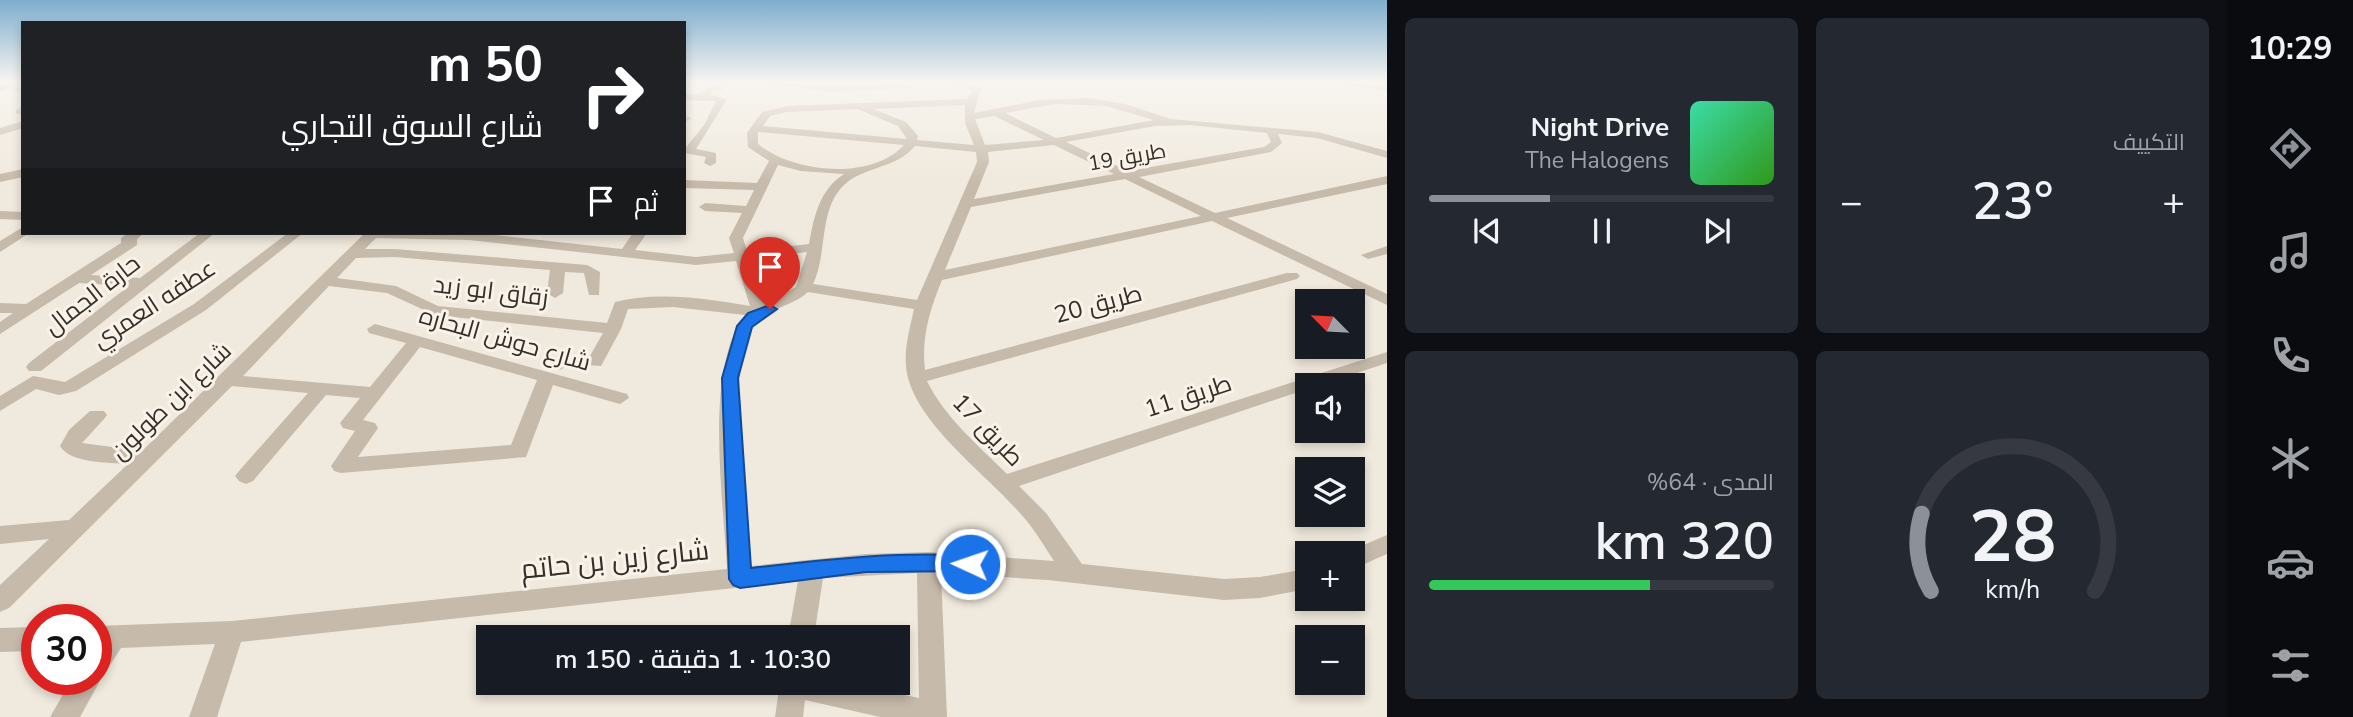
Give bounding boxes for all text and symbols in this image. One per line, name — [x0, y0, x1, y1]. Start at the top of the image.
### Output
text: 10:29 — [2248, 27, 2332, 70]
text: 50 m — [428, 31, 543, 98]
icon: right — [567, 49, 658, 140]
text: شارع السوق التجاري — [281, 105, 543, 148]
text: Night Drive — [1531, 110, 1669, 145]
icon: directions — [2266, 124, 2315, 173]
text: التكييف — [2113, 127, 2185, 158]
street label: طريق 19 — [1086, 136, 1168, 178]
text: The Halogens — [1525, 145, 1669, 176]
text: 23° — [1972, 166, 2053, 237]
text: − — [1840, 177, 1863, 228]
text: + — [2162, 177, 2185, 228]
icon: arrive — [582, 182, 620, 220]
text: ثم — [634, 185, 658, 220]
icon: previous — [1468, 212, 1506, 250]
icon: pause — [1583, 212, 1621, 250]
icon: next — [1698, 212, 1736, 250]
icon: music — [2266, 228, 2315, 277]
pin — [740, 237, 800, 309]
street label: حارة الجمال — [37, 247, 147, 343]
icon: arrive — [751, 248, 789, 286]
street label: عطفه العمري — [86, 252, 223, 357]
street label: زقاق ابو زيد — [432, 268, 550, 314]
street label: طريق 20 — [1050, 277, 1146, 331]
north arrow — [1295, 289, 1365, 359]
map controls — [1295, 289, 1365, 695]
street label: شارع حوش البحاره — [415, 299, 595, 379]
icon: phone — [2266, 331, 2315, 380]
street label: شارع ابن طولون — [104, 335, 238, 467]
street label: طريق 11 — [1140, 367, 1236, 425]
button: sound — [1295, 373, 1365, 443]
street label: طريق 17 — [945, 387, 1031, 473]
icon: climate — [2266, 434, 2315, 483]
button: layers — [1295, 457, 1365, 527]
text: المدى · 64% — [1647, 467, 1774, 498]
text: 28 — [1969, 487, 2056, 587]
text: 320 km — [1595, 506, 1774, 577]
position arrow — [933, 527, 1007, 601]
street label: شارع زين بن حاتم — [519, 531, 711, 589]
icon: car — [2266, 538, 2315, 587]
button: + — [1295, 541, 1365, 611]
text: km/h — [1985, 573, 2040, 607]
speed limit sign: 30 — [21, 604, 112, 695]
button: − — [1295, 625, 1365, 695]
icon: filters — [2266, 641, 2315, 690]
text: 10:30 · 1 دقيقة · 150 m — [555, 642, 831, 677]

